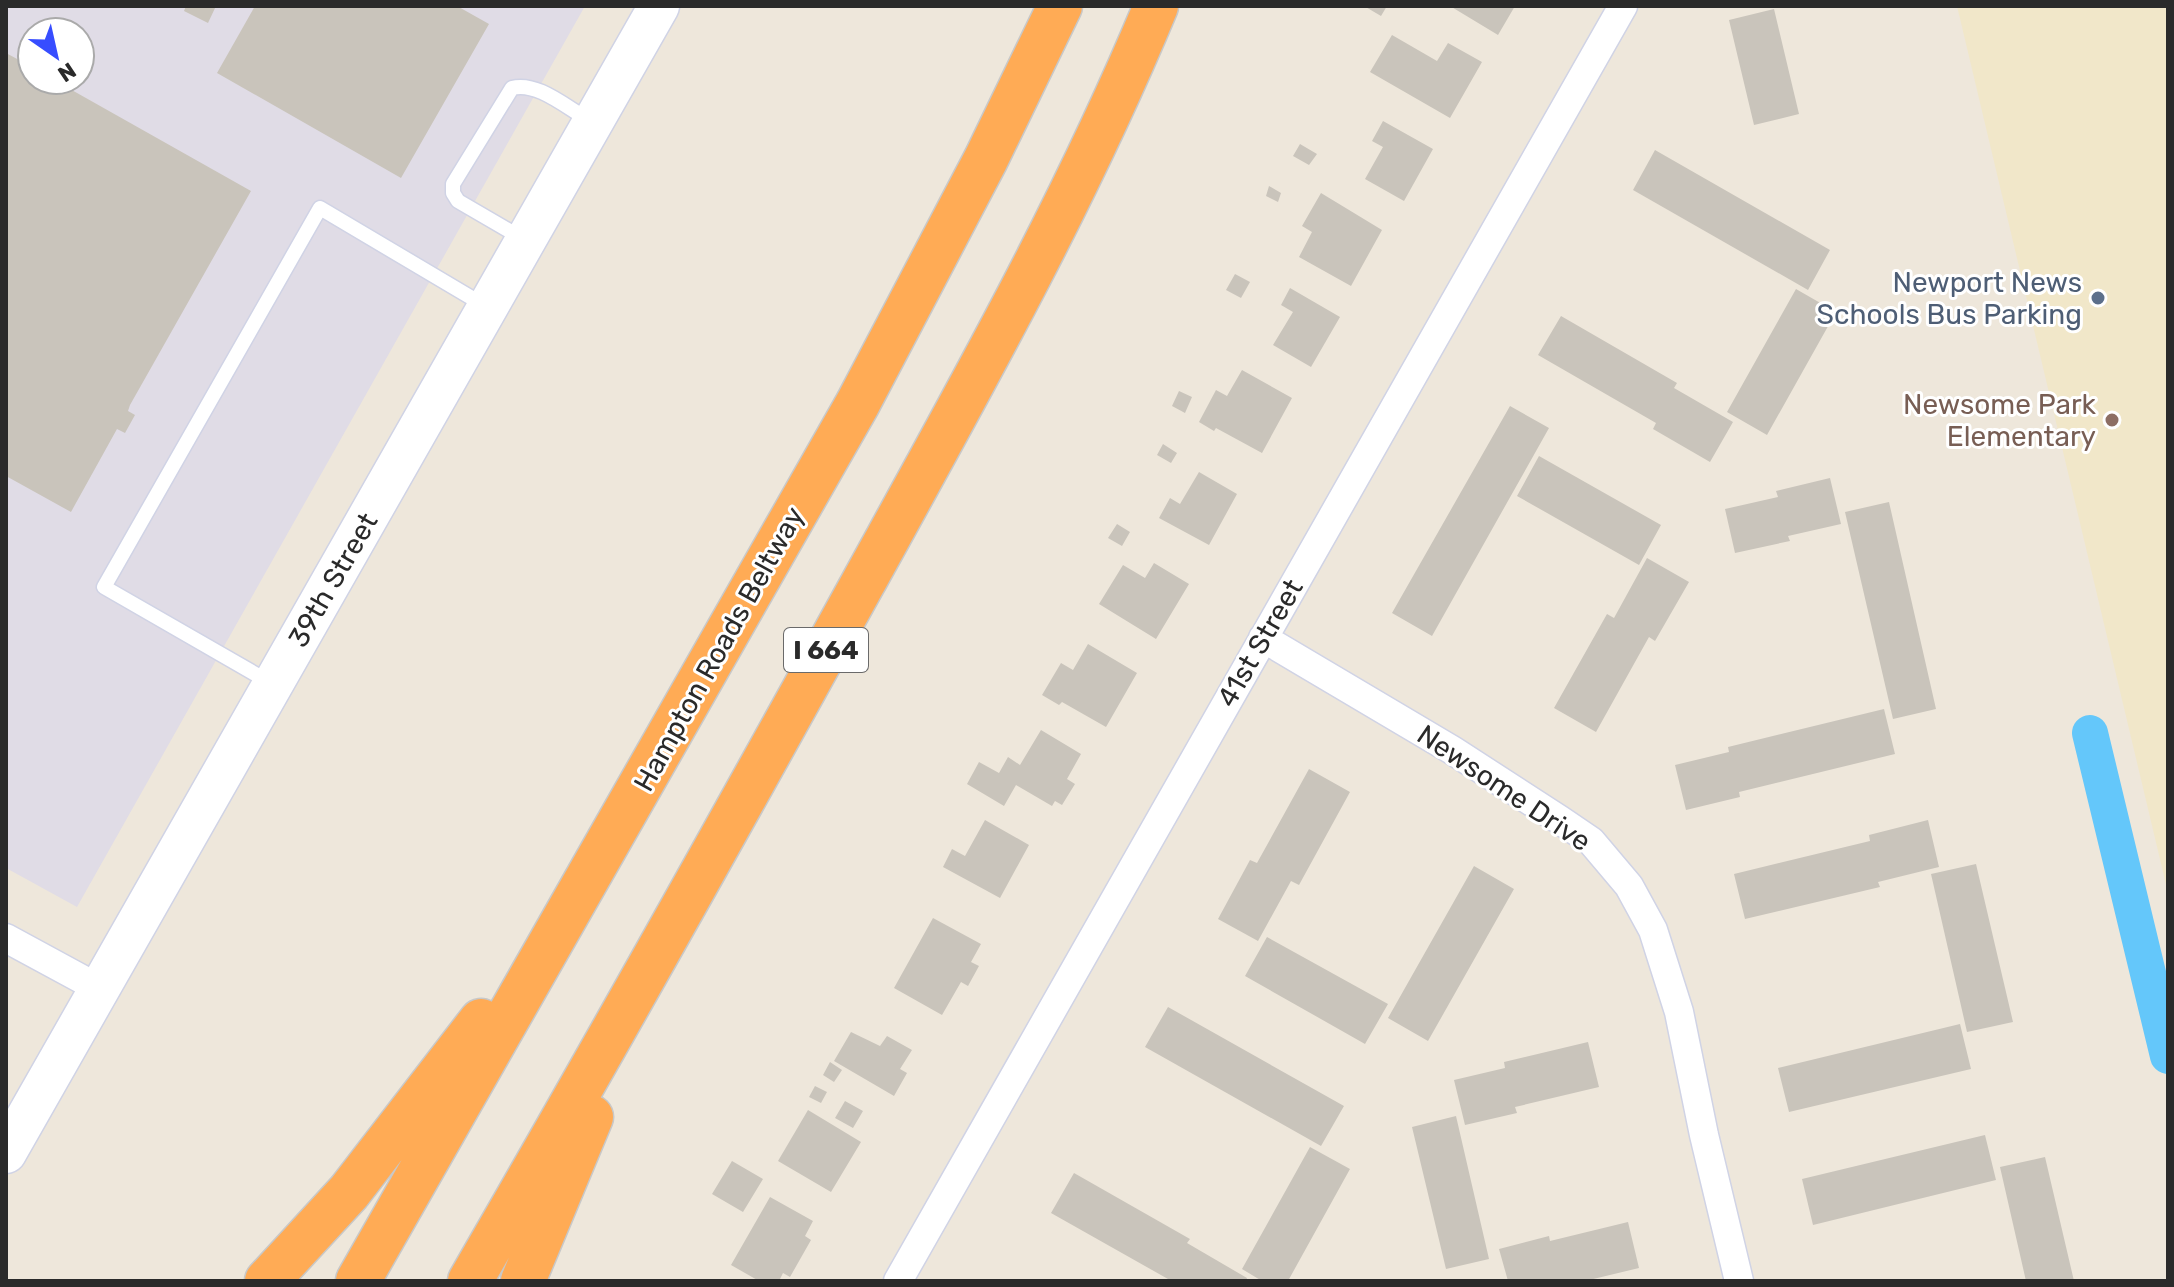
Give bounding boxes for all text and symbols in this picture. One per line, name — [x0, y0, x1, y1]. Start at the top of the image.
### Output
north arrow — [16, 16, 96, 96]
text: N — [53, 57, 81, 88]
place label: Newport News Schools Bus Parking — [1817, 266, 2082, 331]
marker: Newport News Schools Bus Parking — [2089, 289, 2107, 307]
place label: Newsome Park Elementary — [1903, 388, 2097, 453]
marker: Newsome Park Elementary — [2103, 411, 2121, 429]
street label: Hampton Roads Beltway — [627, 501, 811, 797]
street label: 39th Street — [281, 507, 385, 653]
street label: 41st Street — [1210, 573, 1310, 713]
road number: I 664 — [784, 628, 868, 672]
street label: Newsome Drive — [1411, 718, 1597, 858]

